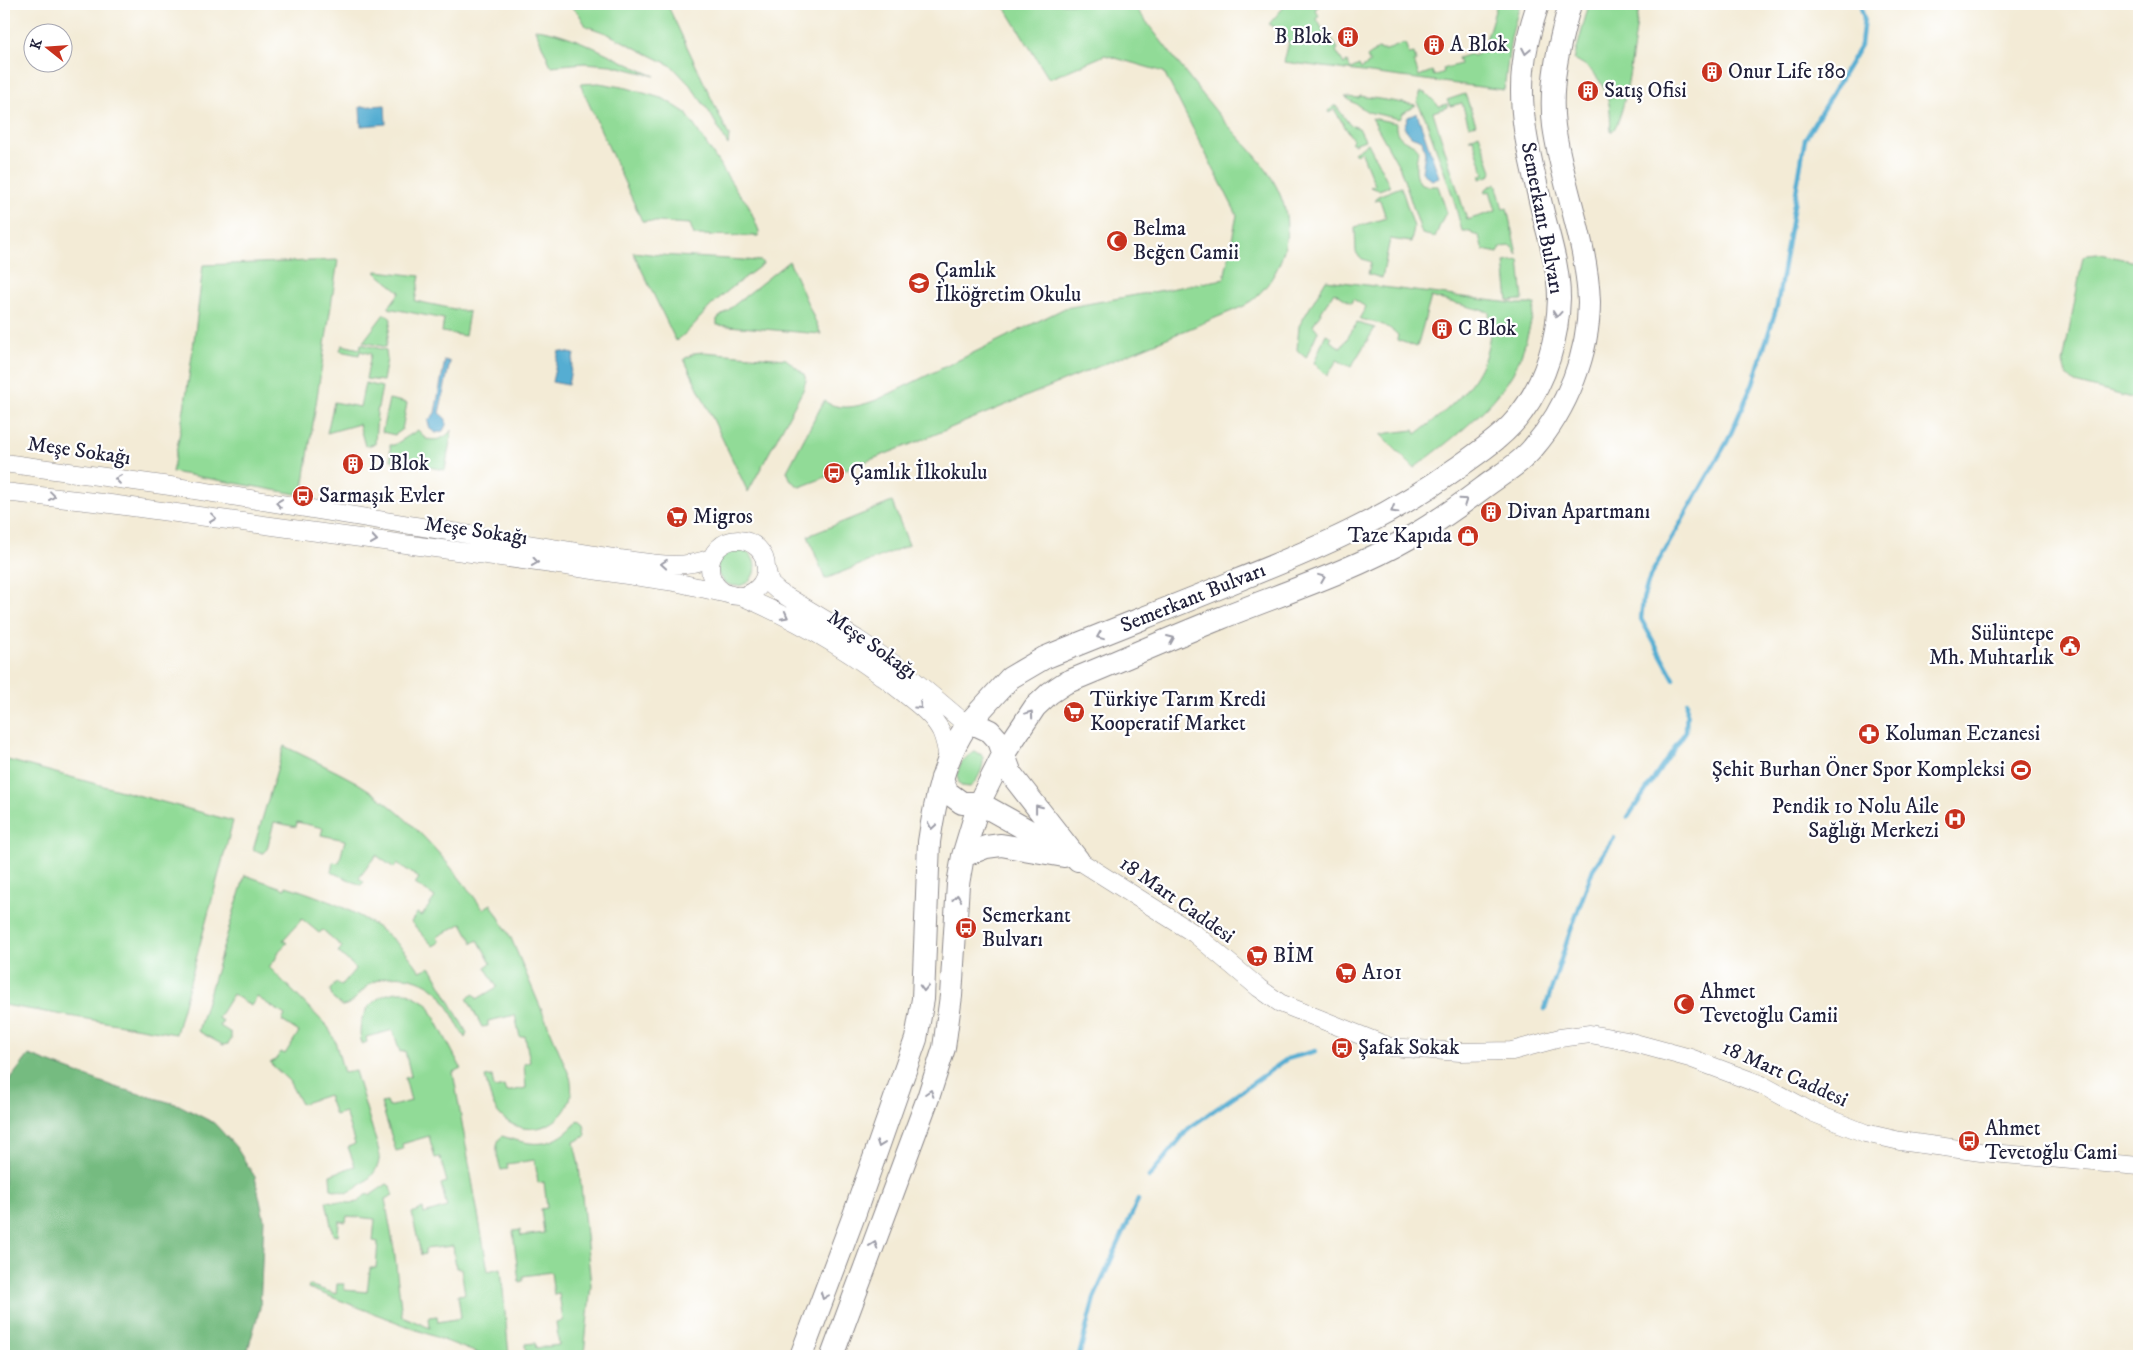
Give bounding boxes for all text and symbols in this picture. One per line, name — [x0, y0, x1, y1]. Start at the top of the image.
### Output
north arrow — [22, 22, 72, 72]
place label: B Blok — [1274, 24, 1333, 50]
building icon: B Blok — [1336, 25, 1360, 49]
place label: A Blok — [1450, 32, 1508, 58]
building icon: A Blok — [1422, 33, 1446, 57]
text: K — [26, 36, 47, 52]
one-way arrow — [1521, 47, 1532, 55]
place label: Onur Life 180 — [1728, 59, 1846, 85]
building icon: Onur Life 180 — [1700, 60, 1724, 84]
place label: Satış Ofisi — [1604, 78, 1687, 104]
building icon: Satış Ofisi — [1576, 79, 1600, 103]
street label: Semerkant Bulvarı — [1515, 140, 1569, 296]
place label: Belma Beğen Camii — [1133, 216, 1239, 266]
mosque icon: Belma Beğen Camii — [1105, 229, 1129, 253]
place label: Çamlık İlköğretim Okulu — [935, 258, 1081, 308]
school or university icon: Çamlık İlköğretim Okulu — [907, 271, 931, 295]
one-way arrow — [1552, 311, 1563, 319]
place label: C Blok — [1458, 316, 1517, 342]
building icon: C Blok — [1430, 317, 1454, 341]
street label: Meşe Sokağı — [26, 431, 132, 471]
place label: D Blok — [369, 451, 430, 477]
building icon: D Blok — [341, 452, 365, 476]
place label: Çamlık İlkokulu — [850, 459, 987, 486]
bus stop icon: Çamlık İlkokulu — [822, 461, 846, 485]
one-way arrow — [114, 474, 122, 485]
place label: Sarmaşık Evler — [319, 483, 445, 509]
bus stop icon: Sarmaşık Evler — [291, 484, 315, 508]
one-way arrow — [49, 490, 57, 501]
one-way arrow — [274, 498, 282, 509]
one-way arrow — [1459, 498, 1468, 507]
place label: Divan Apartmanı — [1507, 499, 1650, 525]
building icon: Divan Apartmanı — [1479, 500, 1503, 524]
place label: Migros — [693, 504, 753, 530]
one-way arrow — [1390, 504, 1399, 514]
supermarket icon: Migros — [665, 505, 689, 529]
street label: Meşe Sokağı — [423, 511, 529, 551]
one-way arrow — [210, 512, 218, 523]
place label: Taze Kapıda — [1348, 523, 1452, 549]
shop icon: Taze Kapıda — [1456, 524, 1480, 548]
one-way arrow — [370, 534, 379, 544]
one-way arrow — [532, 556, 540, 567]
street label: Semerkant Bulvarı — [1117, 557, 1269, 639]
one-way arrow — [660, 558, 668, 569]
one-way arrow — [1317, 573, 1326, 584]
street label: Meşe Sokağı — [822, 605, 922, 685]
one-way arrow — [780, 610, 789, 620]
place label: Sülüntepe Mh. Muhtarlık — [1929, 621, 2055, 671]
one-way arrow — [1096, 630, 1104, 640]
one-way arrow — [1166, 634, 1175, 645]
public building icon: Sülüntepe Mh. Muhtarlık — [2058, 634, 2082, 658]
place label: Türkiye Tarım Kredi Kooperatif Market — [1090, 687, 1266, 737]
supermarket icon: Türkiye Tarım Kredi Kooperatif Market — [1062, 700, 1086, 724]
one-way arrow — [914, 701, 923, 710]
one-way arrow — [1024, 711, 1033, 720]
place label: Koluman Eczanesi — [1885, 721, 2040, 747]
pharmacy icon: Koluman Eczanesi — [1857, 722, 1881, 746]
place label: Şehit Burhan Öner Spor Kompleksi — [1712, 756, 2005, 783]
sports icon: Şehit Burhan Öner Spor Kompleksi — [2009, 758, 2033, 782]
place label: Pendik 10 Nolu Aile Sağlığı Merkezi — [1772, 794, 1939, 844]
one-way arrow — [1035, 805, 1043, 814]
hospital icon: Pendik 10 Nolu Aile Sağlığı Merkezi — [1943, 807, 1967, 831]
one-way arrow — [927, 821, 937, 830]
street label: 18 Mart Caddesi — [1114, 851, 1240, 949]
one-way arrow — [951, 894, 962, 902]
place label: Semerkant Bulvarı — [982, 903, 1071, 953]
bus stop icon: Semerkant Bulvarı — [954, 916, 978, 940]
place label: BİM — [1273, 942, 1314, 969]
supermarket icon: BİM — [1245, 944, 1269, 968]
place label: A101 — [1362, 960, 1402, 986]
supermarket icon: A101 — [1334, 961, 1358, 985]
place label: Ahmet Tevetoğlu Camii — [1700, 979, 1838, 1029]
one-way arrow — [918, 984, 929, 992]
mosque icon: Ahmet Tevetoğlu Camii — [1672, 992, 1696, 1016]
place label: Şafak Sokak — [1358, 1035, 1460, 1061]
street label: 18 Mart Caddesi — [1718, 1035, 1852, 1113]
bus stop icon: Şafak Sokak — [1330, 1036, 1354, 1060]
one-way arrow — [924, 1089, 934, 1097]
place label: Ahmet Tevetoğlu Cami — [1985, 1116, 2117, 1166]
bus stop icon: Ahmet Tevetoğlu Cami — [1957, 1129, 1981, 1153]
one-way arrow — [876, 1139, 886, 1147]
one-way arrow — [868, 1242, 878, 1250]
one-way arrow — [820, 1291, 830, 1300]

